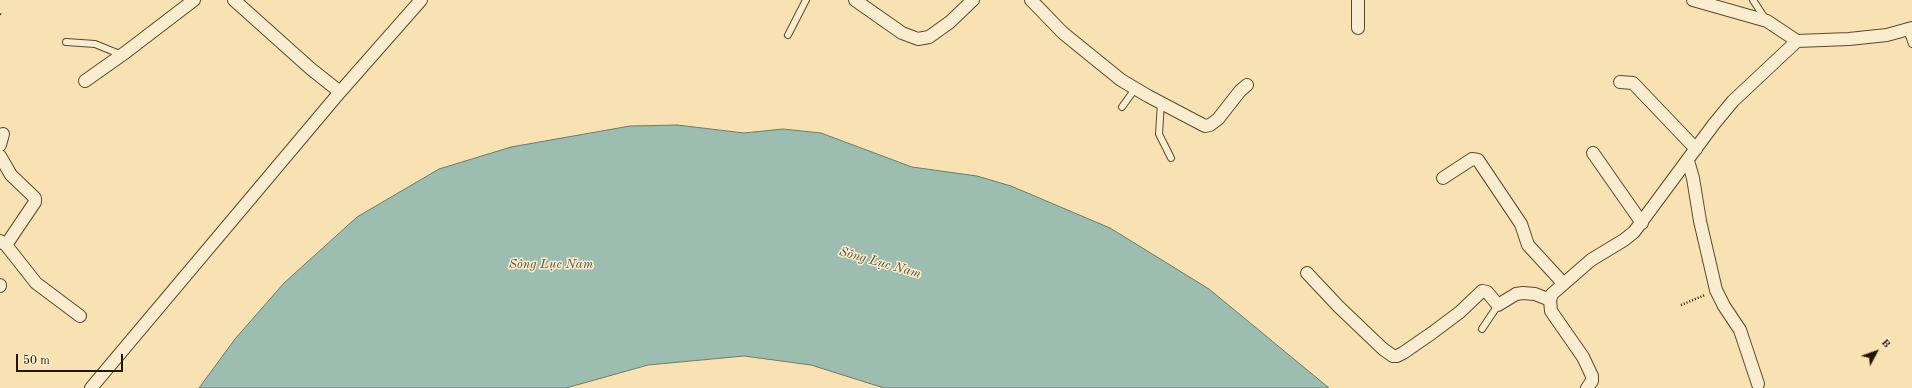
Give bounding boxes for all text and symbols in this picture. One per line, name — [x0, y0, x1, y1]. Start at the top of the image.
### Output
water label: Sông Lục Nam — [837, 244, 923, 282]
water label: Sông Lục Nam — [509, 257, 593, 273]
north arrow — [1856, 332, 1896, 372]
text: B — [1879, 337, 1892, 350]
scale bar — [18, 346, 125, 372]
text: 50 m — [23, 355, 50, 367]

